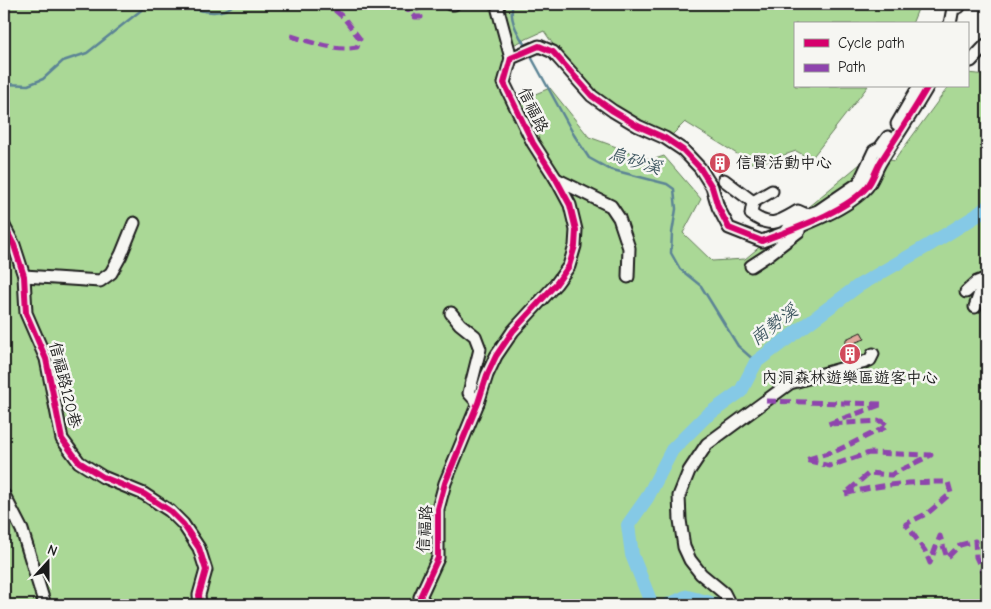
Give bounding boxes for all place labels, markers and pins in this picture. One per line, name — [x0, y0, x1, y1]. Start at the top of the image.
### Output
building icon: 信賢活動中心 — [708, 151, 732, 175]
place label: 信賢活動中心 — [736, 154, 832, 172]
building icon: 內洞森林遊樂區遊客中心 — [838, 342, 862, 366]
place label: 內洞森林遊樂區遊客中心 — [762, 369, 938, 387]

